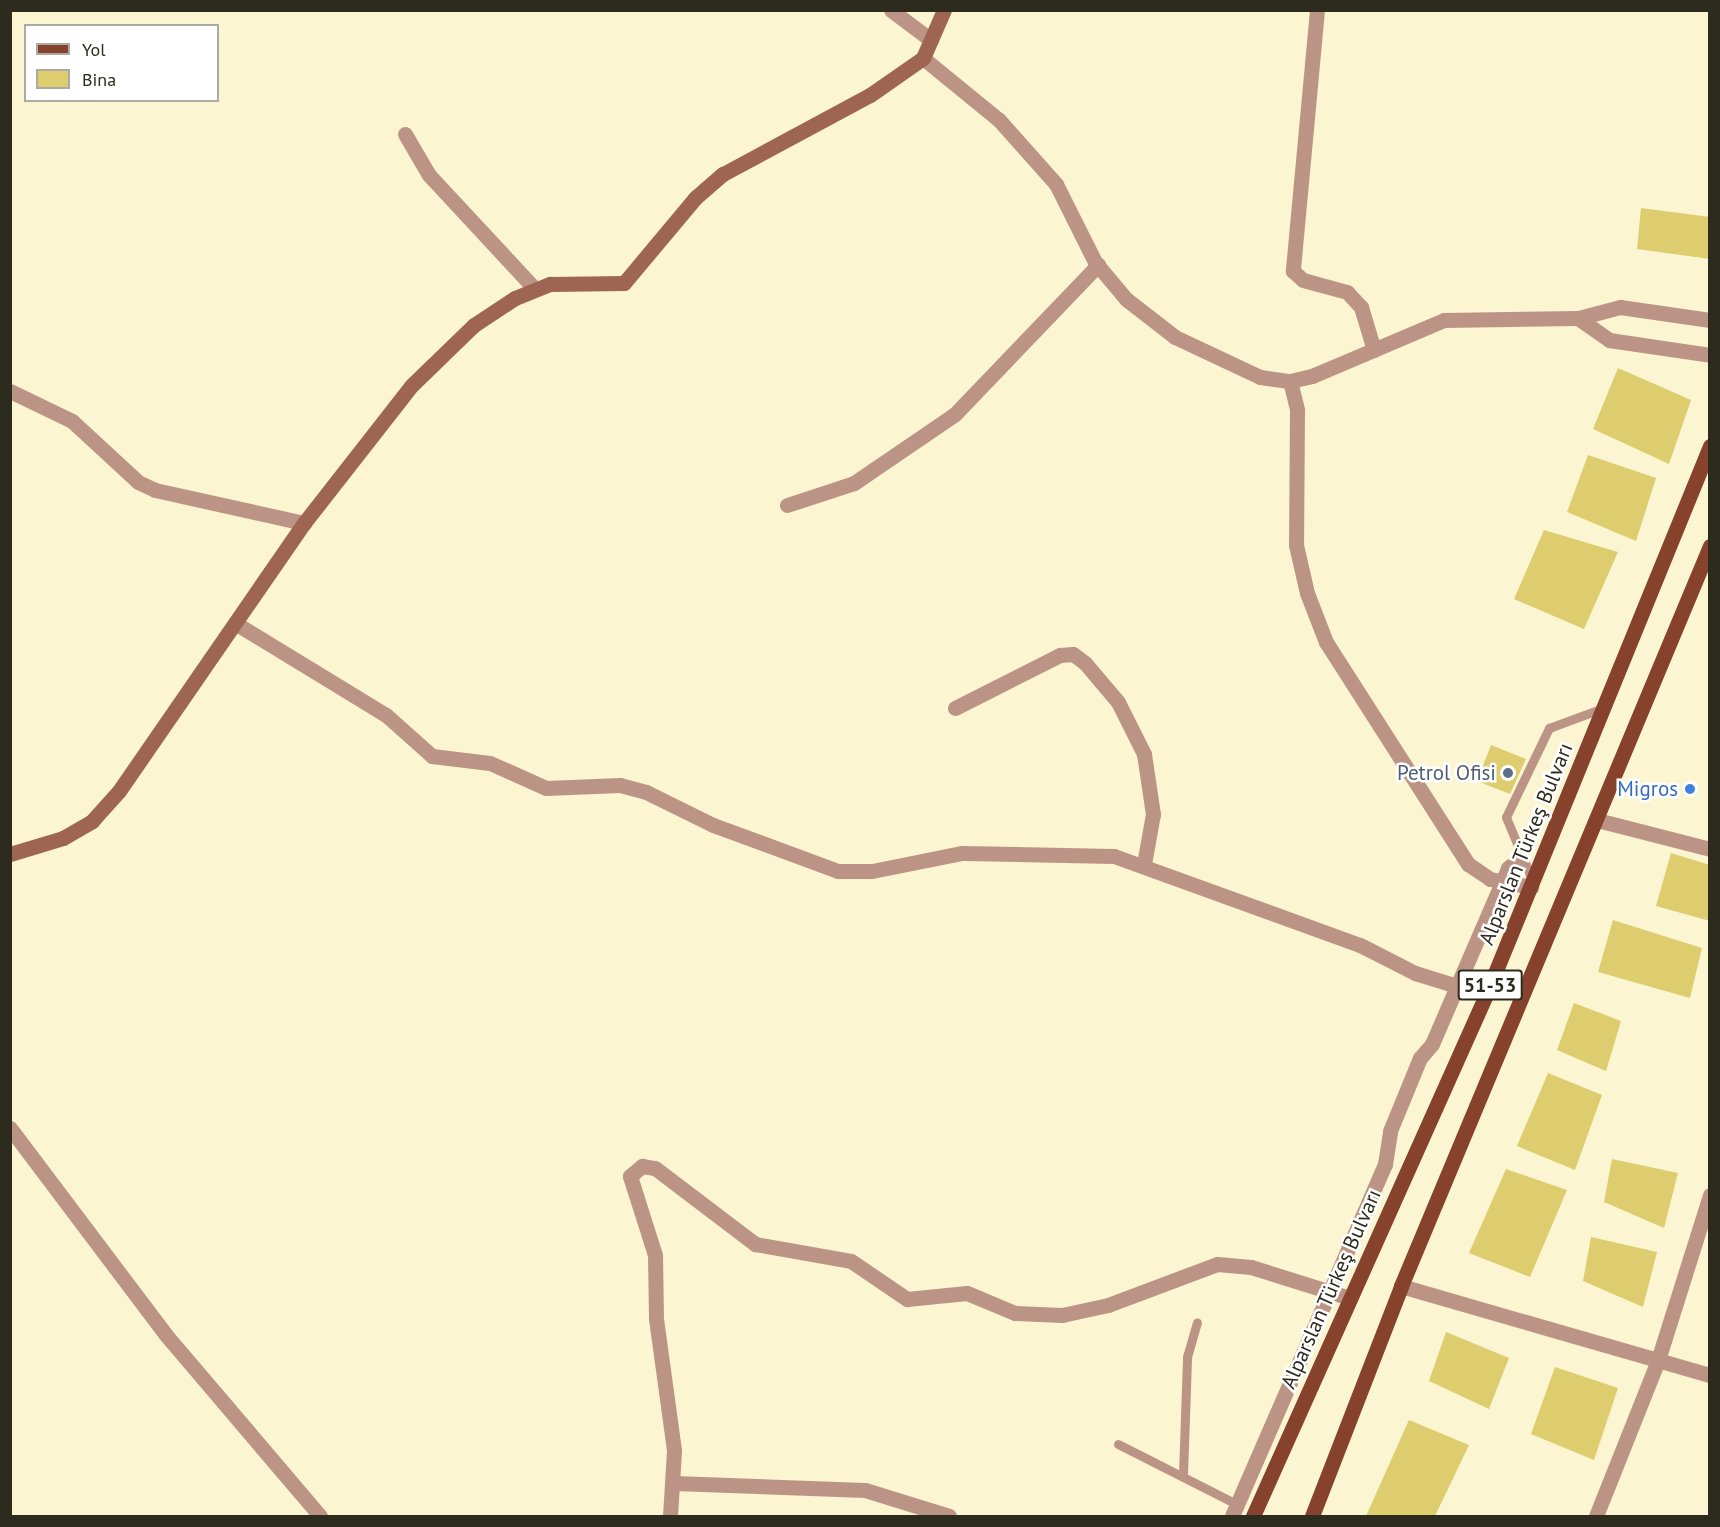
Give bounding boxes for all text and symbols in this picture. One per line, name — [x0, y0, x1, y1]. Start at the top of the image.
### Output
legend — [24, 24, 219, 102]
text: Yol — [82, 38, 105, 61]
text: Bina — [82, 68, 116, 91]
street label: Alparslan Türkeş Bulvarı — [1474, 739, 1578, 949]
place label: Petrol Ofisi — [1397, 760, 1496, 786]
marker: Petrol Ofisi — [1501, 766, 1515, 780]
place label: Migros — [1617, 776, 1678, 802]
marker: Migros — [1683, 782, 1697, 796]
road number: 51-53 — [1457, 968, 1523, 1002]
street label: Alparslan Türkeş Bulvarı — [1276, 1185, 1386, 1393]

